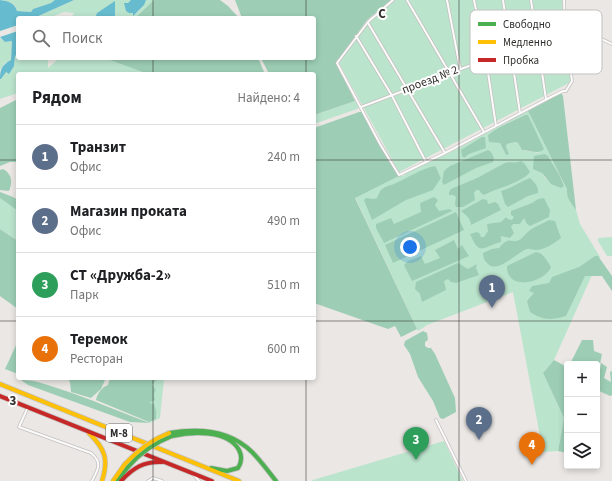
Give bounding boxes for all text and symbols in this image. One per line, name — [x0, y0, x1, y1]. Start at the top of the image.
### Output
text: C — [378, 5, 386, 23]
legend — [470, 10, 602, 74]
search box — [16, 16, 316, 60]
text: Свободно — [503, 17, 551, 32]
icon: search — [30, 27, 52, 49]
text: Поиск — [62, 28, 103, 49]
text: Медленно — [503, 35, 552, 50]
text: Пробка — [503, 53, 539, 68]
street label: проезд № 2 — [399, 61, 461, 99]
text: Рядом — [32, 86, 82, 110]
text: Найдено: 4 — [238, 89, 300, 107]
text: Транзит — [70, 137, 126, 158]
text: 1 — [42, 148, 48, 166]
text: 240 m — [267, 148, 300, 166]
text: Офис — [70, 158, 101, 176]
text: Магазин проката — [70, 201, 187, 222]
text: 2 — [42, 212, 48, 230]
text: 490 m — [267, 212, 300, 230]
text: Офис — [70, 222, 101, 240]
your location — [400, 237, 420, 257]
text: СТ «Дружба-2» — [70, 265, 171, 286]
pin: 1 — [479, 275, 505, 308]
text: 3 — [42, 276, 48, 294]
text: 510 m — [267, 276, 300, 294]
text: Парк — [70, 286, 99, 304]
text: Теремок — [70, 329, 128, 350]
text: 4 — [42, 340, 48, 358]
text: 600 m — [267, 340, 300, 358]
text: Ресторан — [70, 350, 123, 368]
map controls — [564, 361, 600, 469]
button: + — [564, 361, 600, 397]
text: 3 — [10, 392, 17, 410]
button: − — [564, 397, 600, 433]
pin: 2 — [466, 407, 492, 440]
road number: М-8 — [106, 424, 132, 442]
pin: 3 — [403, 427, 429, 460]
pin: 4 — [519, 432, 545, 465]
button: layers — [564, 433, 600, 469]

